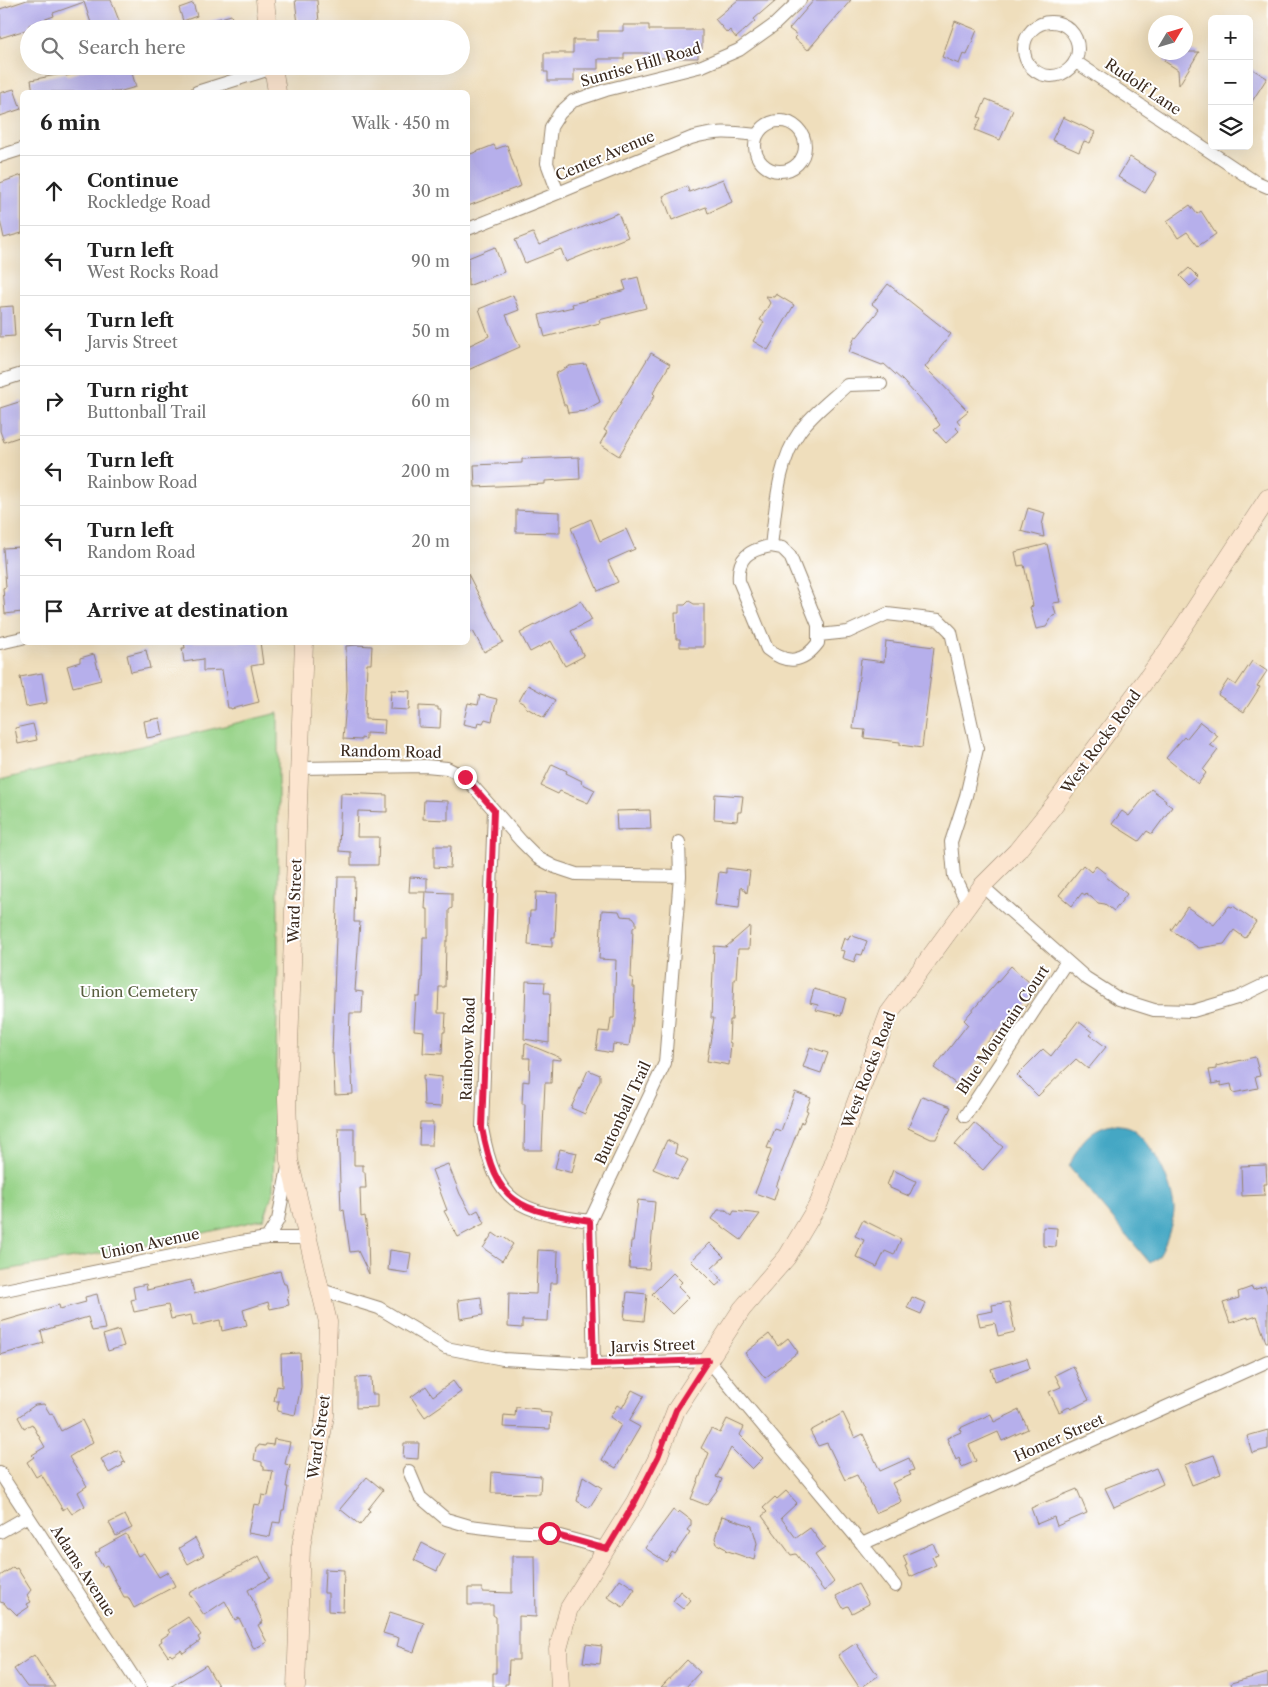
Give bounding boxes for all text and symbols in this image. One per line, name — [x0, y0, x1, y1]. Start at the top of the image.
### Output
north arrow — [1148, 15, 1193, 60]
map controls — [1208, 15, 1253, 150]
button: + — [1208, 15, 1253, 60]
search box — [20, 20, 470, 75]
icon: search — [38, 34, 66, 62]
text: Search here — [78, 36, 186, 59]
street label: Sunrise Hill Road — [578, 38, 703, 91]
street label: Rudolf Lane — [1102, 54, 1185, 119]
button: − — [1208, 60, 1253, 105]
button: layers — [1208, 105, 1253, 150]
text: 6 min — [40, 110, 101, 135]
text: Walk · 450 m — [352, 113, 450, 133]
street label: Center Avenue — [552, 126, 657, 185]
text: Continue — [87, 169, 179, 192]
icon: ahead — [40, 177, 68, 205]
text: 30 m — [412, 181, 450, 201]
text: Rockledge Road — [87, 192, 211, 212]
text: Turn left — [87, 239, 174, 262]
icon: left — [40, 247, 68, 275]
text: 90 m — [411, 251, 450, 271]
text: West Rocks Road — [87, 262, 219, 282]
text: Turn left — [87, 309, 174, 332]
icon: left — [40, 317, 68, 345]
text: 50 m — [412, 321, 450, 341]
text: Jarvis Street — [87, 332, 178, 352]
text: Turn right — [87, 379, 188, 402]
icon: right — [40, 387, 68, 415]
text: 60 m — [411, 391, 450, 411]
text: Buttonball Trail — [87, 402, 206, 422]
text: Turn left — [87, 449, 174, 472]
icon: left — [40, 457, 68, 485]
text: 200 m — [401, 461, 450, 481]
text: Rainbow Road — [87, 472, 198, 492]
text: Turn left — [87, 519, 174, 542]
icon: left — [40, 527, 68, 555]
text: 20 m — [411, 531, 450, 551]
text: Random Road — [87, 542, 195, 562]
icon: arrive — [40, 597, 68, 625]
text: Arrive at destination — [87, 599, 288, 622]
street label: West Rocks Road — [1056, 686, 1145, 798]
street label: Random Road — [340, 741, 442, 762]
route end — [454, 766, 477, 789]
street label: Ward Street — [283, 858, 305, 945]
street label: Blue Mountain Court — [952, 961, 1053, 1098]
park label: Union Cemetery — [80, 982, 199, 1001]
street label: Rainbow Road — [456, 997, 479, 1101]
street label: West Rocks Road — [837, 1009, 900, 1132]
street label: Buttonball Trail — [590, 1058, 655, 1168]
street label: Union Avenue — [99, 1224, 201, 1263]
street label: Jarvis Street — [608, 1334, 697, 1357]
street label: Ward Street — [303, 1393, 334, 1481]
street label: Homer Street — [1011, 1409, 1107, 1466]
street label: Adams Avenue — [46, 1521, 120, 1620]
route start — [538, 1522, 561, 1545]

